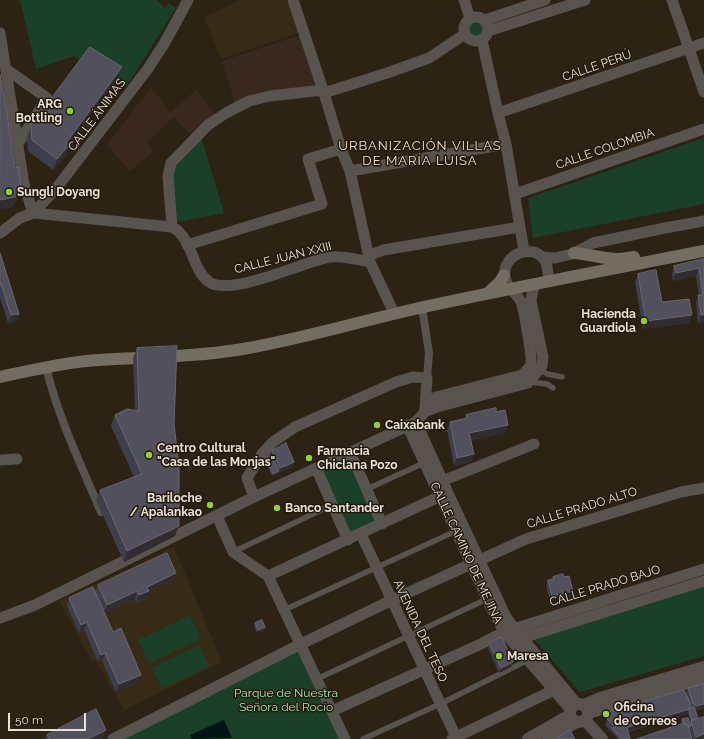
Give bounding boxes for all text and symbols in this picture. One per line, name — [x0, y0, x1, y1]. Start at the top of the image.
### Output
street label: CALLE PERÚ — [560, 47, 634, 85]
street label: CALLE ÁNIMAS — [65, 76, 129, 154]
place label: ARG Bottling — [16, 97, 62, 125]
marker: ARG Bottling — [65, 106, 75, 116]
street label: CALLE COLOMBIA — [554, 125, 656, 173]
district label: URBANIZACIÓN VILLAS DE MARÍA LUISA — [338, 138, 502, 169]
place label: Sungli Doyang — [17, 185, 100, 199]
marker: Sungli Doyang — [4, 187, 14, 197]
street label: CALLE JUAN XXIII — [233, 239, 333, 277]
place label: Hacienda Guardiola — [580, 307, 636, 335]
marker: Hacienda Guardiola — [639, 316, 649, 326]
place label: Caixabank — [385, 418, 445, 432]
marker: Caixabank — [372, 420, 382, 430]
place label: Centro Cultural "Casa de las Monjas" — [157, 441, 275, 469]
place label: Farmacia Chiclana Pozo — [317, 444, 398, 472]
marker: Centro Cultural "Casa de las Monjas" — [144, 450, 154, 460]
marker: Farmacia Chiclana Pozo — [304, 453, 314, 463]
street label: CALLE CAMINO DE MEJINA — [427, 480, 505, 626]
street label: CALLE PRADO ALTO — [525, 484, 639, 532]
place label: Bariloche / Apalankao — [129, 491, 202, 519]
marker: Bariloche / Apalankao — [205, 500, 215, 510]
place label: Banco Santander — [285, 501, 384, 515]
marker: Banco Santander — [272, 503, 282, 513]
street label: CALLE PRADO BAJO — [548, 562, 662, 610]
street label: AVENIDA DEL TESO — [390, 577, 450, 685]
place label: Maresa — [507, 649, 549, 663]
marker: Maresa — [494, 651, 504, 661]
park label: Parque de Nuestra Señora del Rocío — [234, 686, 338, 714]
place label: Oficina de Correos — [614, 700, 677, 728]
scale bar — [10, 705, 88, 731]
marker: Oficina de Correos — [601, 709, 611, 719]
text: 50 m — [15, 713, 43, 727]

